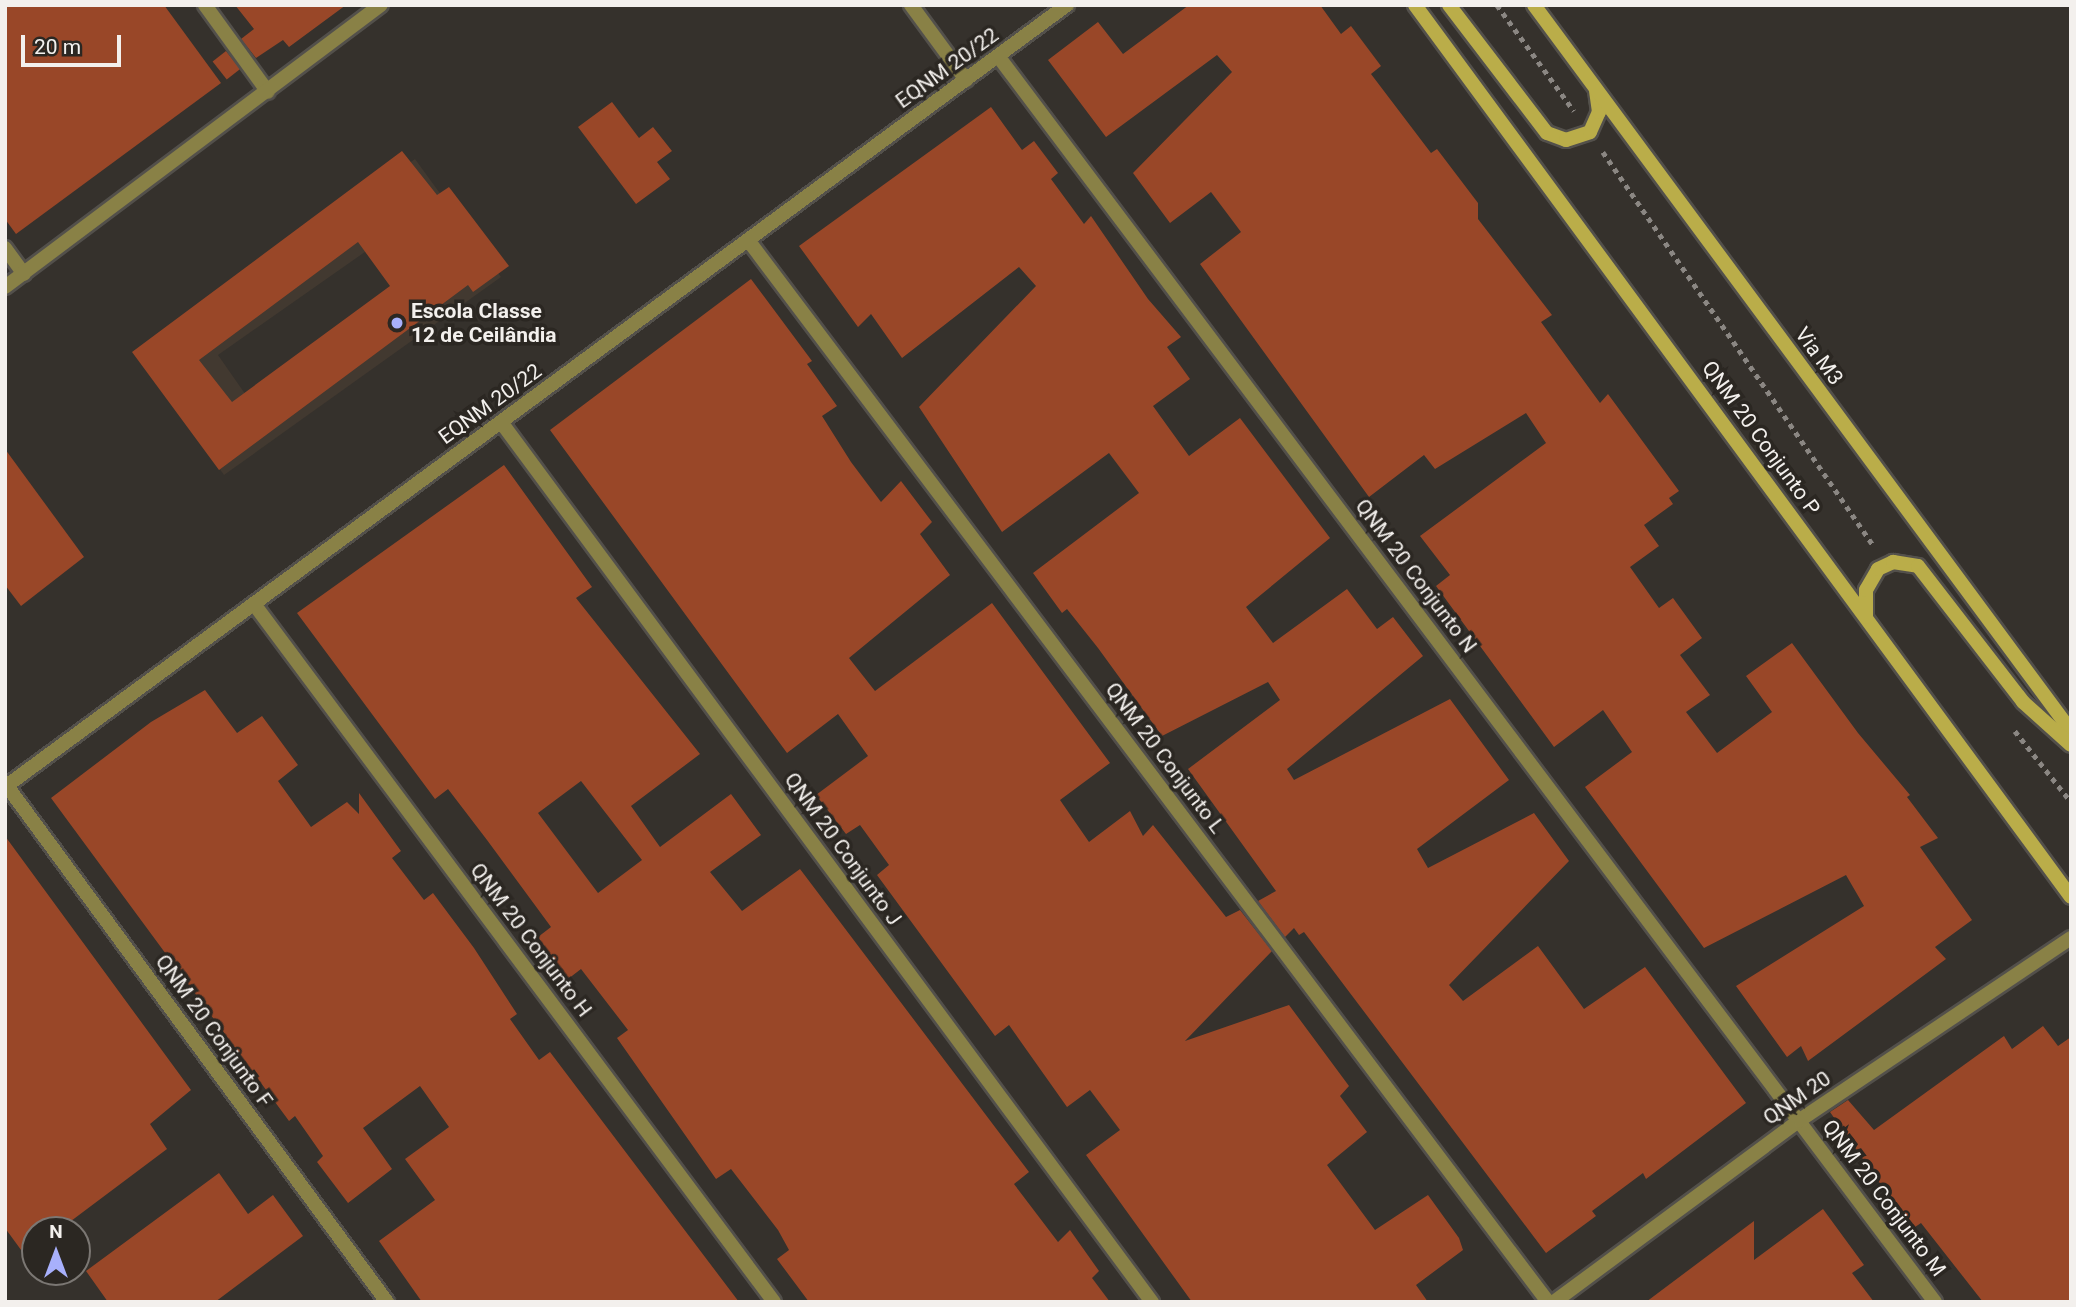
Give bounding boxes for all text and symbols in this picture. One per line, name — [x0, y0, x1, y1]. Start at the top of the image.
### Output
scale bar — [24, 21, 124, 65]
street label: EQNM 20/22 — [891, 22, 1003, 114]
text: 20 m — [34, 35, 81, 59]
place label: Escola Classe 12 de Ceilândia — [411, 298, 557, 348]
marker: Escola Classe 12 de Ceilândia — [389, 315, 405, 331]
street label: Via M3 — [1790, 322, 1848, 390]
street label: QNM 20 Conjunto P — [1697, 356, 1825, 520]
street label: EQNM 20/22 — [434, 358, 546, 450]
street label: QNM 20 Conjunto N — [1350, 494, 1482, 658]
street label: QNM 20 Conjunto L — [1100, 678, 1230, 838]
street label: QNM 20 Conjunto J — [779, 768, 907, 930]
street label: QNM 20 Conjunto H — [465, 858, 597, 1022]
street label: QNM 20 Conjunto F — [150, 950, 278, 1112]
street label: QNM 20 — [1758, 1066, 1836, 1130]
street label: QNM 20 Conjunto M — [1817, 1115, 1951, 1281]
north arrow — [21, 1216, 91, 1286]
text: N — [49, 1220, 63, 1243]

